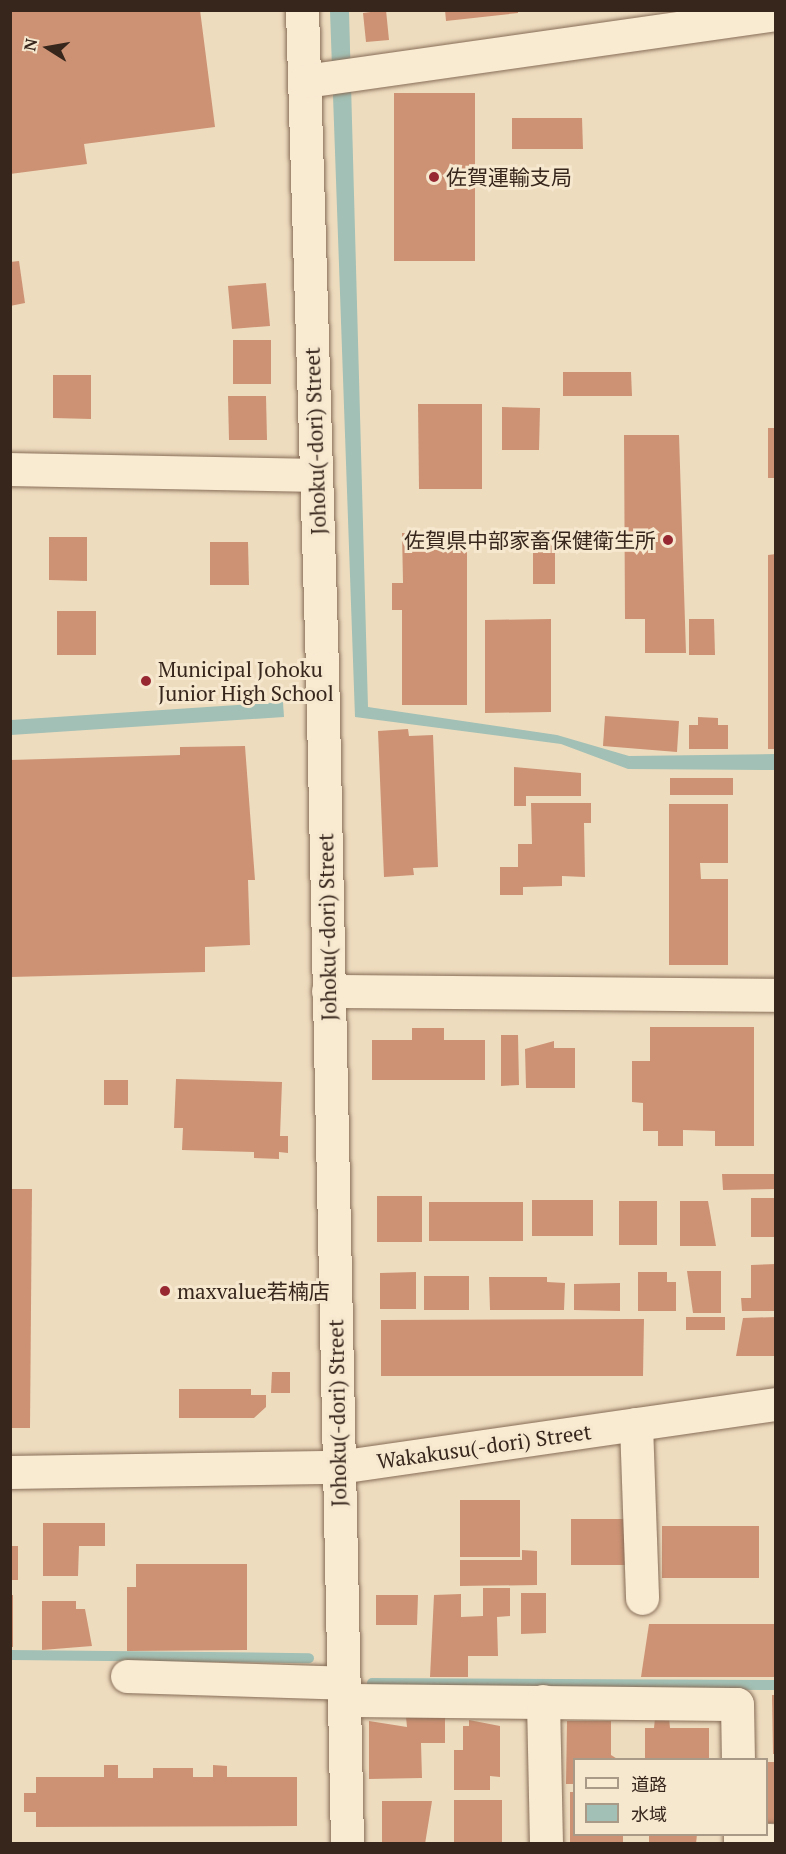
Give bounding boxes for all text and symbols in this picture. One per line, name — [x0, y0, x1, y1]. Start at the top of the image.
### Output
north arrow — [18, 18, 78, 78]
text: N — [18, 37, 42, 53]
place label: 佐賀運輸支局 — [446, 164, 572, 190]
marker: 佐賀運輸支局 — [427, 170, 441, 184]
street label: Johoku(-dori) Street — [299, 347, 331, 535]
place label: 佐賀県中部家畜保健衛生所 — [404, 527, 656, 553]
marker: 佐賀県中部家畜保健衛生所 — [661, 533, 675, 547]
place label: Municipal Johoku Junior High School — [158, 656, 334, 706]
marker: Municipal Johoku Junior High School — [139, 674, 153, 688]
street label: Johoku(-dori) Street — [313, 833, 341, 1021]
place label: maxvalue若楠店 — [177, 1278, 330, 1304]
marker: maxvalue若楠店 — [158, 1284, 172, 1298]
street label: Johoku(-dori) Street — [323, 1319, 351, 1507]
street label: Wakakusu(-dori) Street — [375, 1418, 593, 1474]
legend — [573, 1758, 768, 1836]
text: 道路 — [631, 1772, 667, 1796]
text: 水域 — [631, 1802, 667, 1826]

